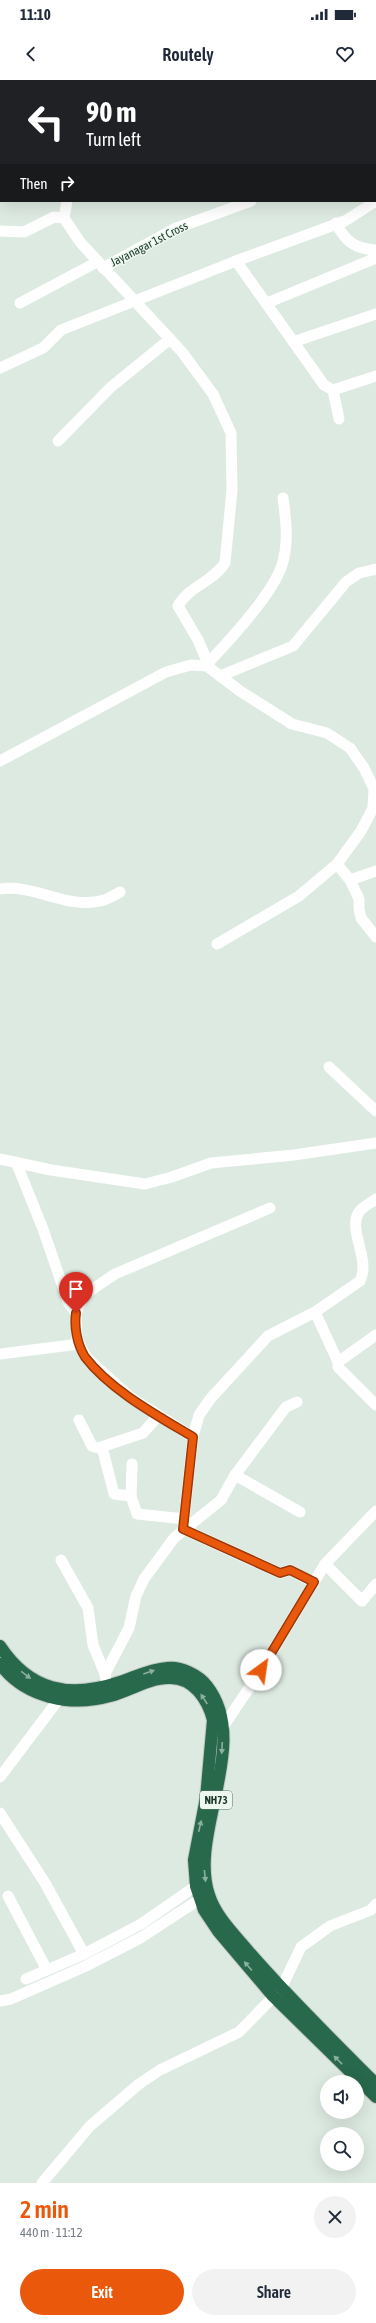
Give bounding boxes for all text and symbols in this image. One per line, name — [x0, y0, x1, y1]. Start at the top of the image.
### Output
text: 11:10 — [20, 6, 51, 23]
icon: back — [20, 43, 42, 65]
icon: heart — [334, 43, 356, 65]
text: Routely — [162, 44, 214, 65]
icon: left — [20, 96, 72, 148]
text: 90 m — [86, 96, 136, 128]
text: Turn left — [86, 129, 141, 150]
icon: right — [56, 172, 78, 194]
text: Then — [20, 175, 48, 192]
street label: Jayanagar 1st Cross — [108, 218, 190, 270]
pin — [59, 1272, 93, 1313]
icon: arrive — [65, 1278, 87, 1300]
position arrow — [240, 1649, 282, 1691]
one-way arrow — [144, 1669, 156, 1675]
one-way arrow — [20, 1671, 31, 1679]
one-way arrow — [200, 1694, 208, 1704]
one-way arrow — [218, 1742, 225, 1754]
road number: NH73 — [200, 1791, 232, 1809]
one-way arrow — [197, 1820, 203, 1832]
one-way arrow — [202, 1870, 208, 1882]
one-way arrow — [244, 1961, 253, 1972]
one-way arrow — [333, 2055, 343, 2065]
map controls — [320, 2075, 364, 2171]
button: sound — [320, 2075, 364, 2119]
button: search — [320, 2127, 364, 2171]
text: 2 min — [20, 2196, 69, 2223]
button: close — [314, 2196, 356, 2238]
text: 440 m · 11:12 — [20, 2225, 83, 2240]
button: Exit — [20, 2269, 184, 2315]
button: Share — [192, 2269, 356, 2315]

